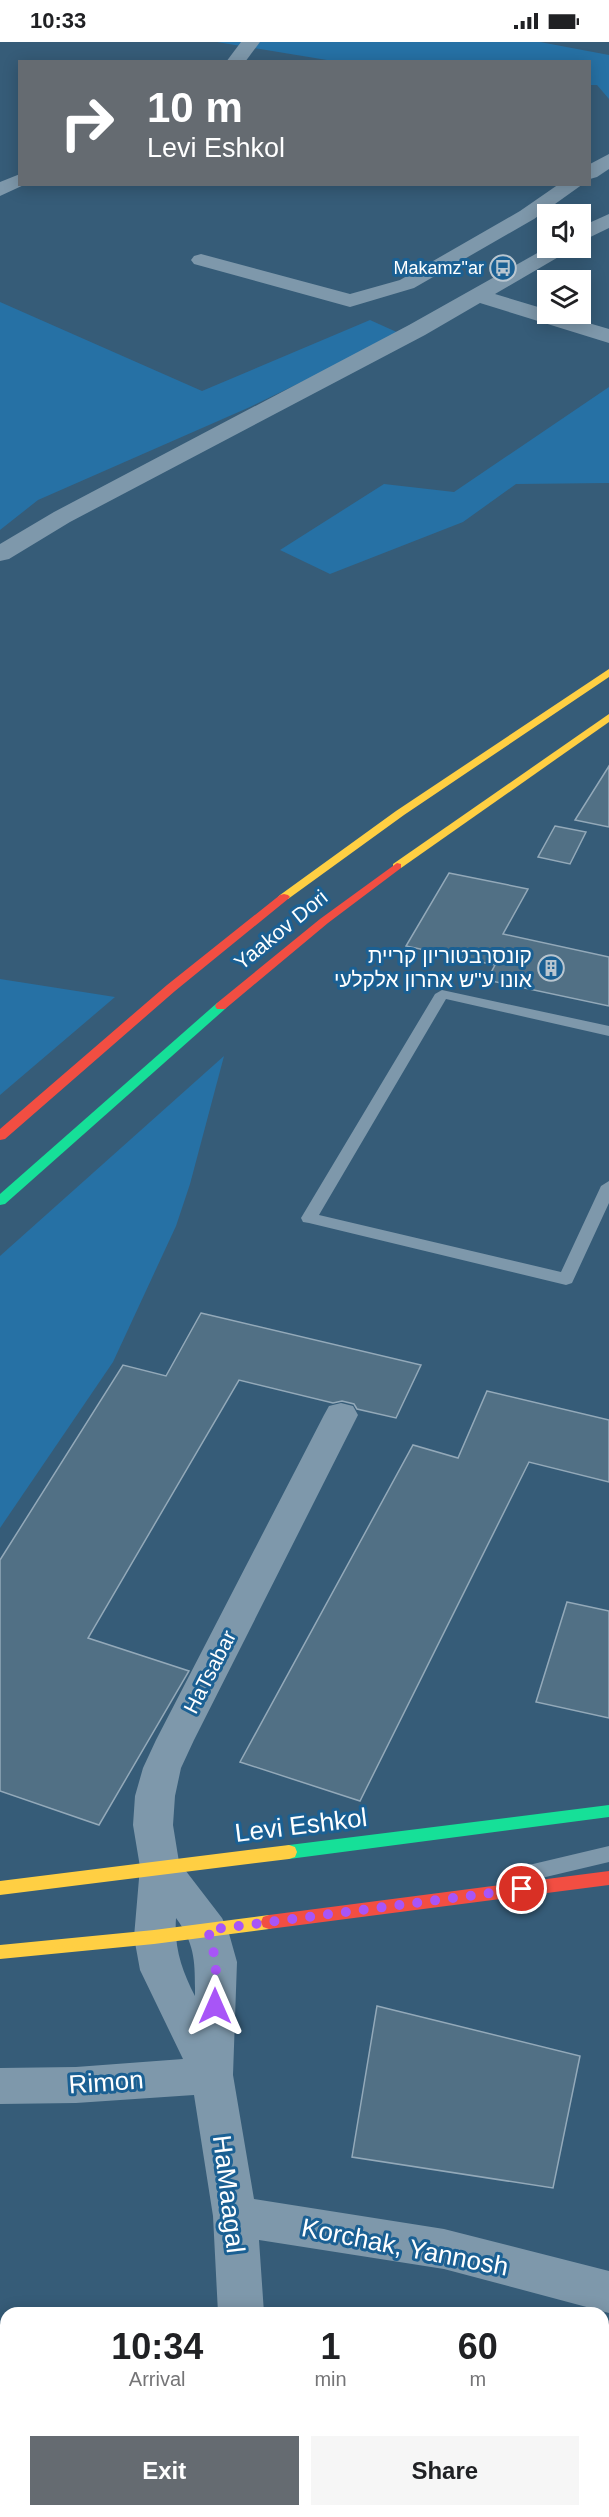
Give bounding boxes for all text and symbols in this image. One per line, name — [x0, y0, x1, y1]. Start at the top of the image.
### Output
text: 10:33 — [30, 8, 86, 33]
icon: right — [48, 84, 126, 162]
text: 10 m — [147, 84, 243, 131]
text: Levi Eshkol — [147, 133, 285, 163]
map controls — [537, 204, 591, 324]
button: sound — [537, 204, 591, 258]
bus stop icon: Makamz"ar — [488, 253, 518, 283]
place label: Makamz"ar — [394, 258, 484, 278]
button: layers — [537, 270, 591, 324]
street label: Yaakov Dori — [230, 885, 332, 974]
place label: קונסרבטוריון קריית אונו ע"ש אהרון אלקלעי — [334, 944, 532, 991]
building icon: קונסרבטוריון קריית אונו ע"ש אהרון אלקלעי — [536, 953, 566, 983]
street label: HaTsabar — [179, 1627, 240, 1717]
street label: Levi Eshkol — [233, 1802, 369, 1848]
pin — [496, 1863, 547, 1914]
icon: arrive — [505, 1872, 538, 1905]
position arrow — [183, 1974, 247, 2038]
street label: Rimon — [67, 2064, 145, 2100]
street label: HaMaagal — [207, 2133, 251, 2255]
street label: Korchak, Yannosh — [299, 2212, 511, 2282]
text: 10:34 — [111, 2326, 203, 2367]
text: 1 — [320, 2326, 341, 2367]
text: 60 — [458, 2326, 498, 2367]
text: Arrival — [129, 2368, 186, 2390]
text: min — [314, 2368, 347, 2390]
text: m — [469, 2368, 486, 2390]
button: Exit — [30, 2436, 299, 2505]
button: Share — [311, 2436, 579, 2505]

